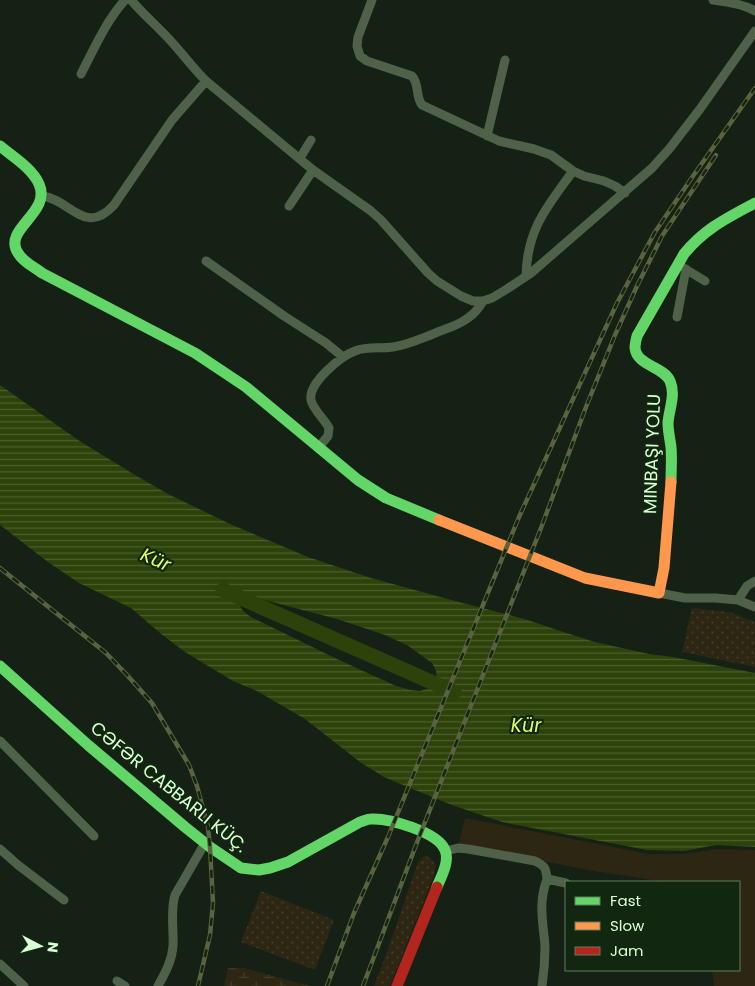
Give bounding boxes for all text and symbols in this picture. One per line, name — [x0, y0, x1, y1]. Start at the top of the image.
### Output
street label: MINBAŞI YOLU — [637, 394, 666, 514]
water label: Kür — [136, 541, 176, 578]
water label: Kür — [511, 712, 542, 739]
street label: CƏFƏR CABBARLI KÜÇ. — [85, 715, 253, 858]
legend — [565, 881, 740, 971]
text: Fast — [610, 890, 641, 911]
text: Slow — [610, 915, 645, 936]
north arrow — [15, 921, 65, 971]
text: Jam — [610, 940, 644, 961]
text: N — [42, 941, 63, 954]

